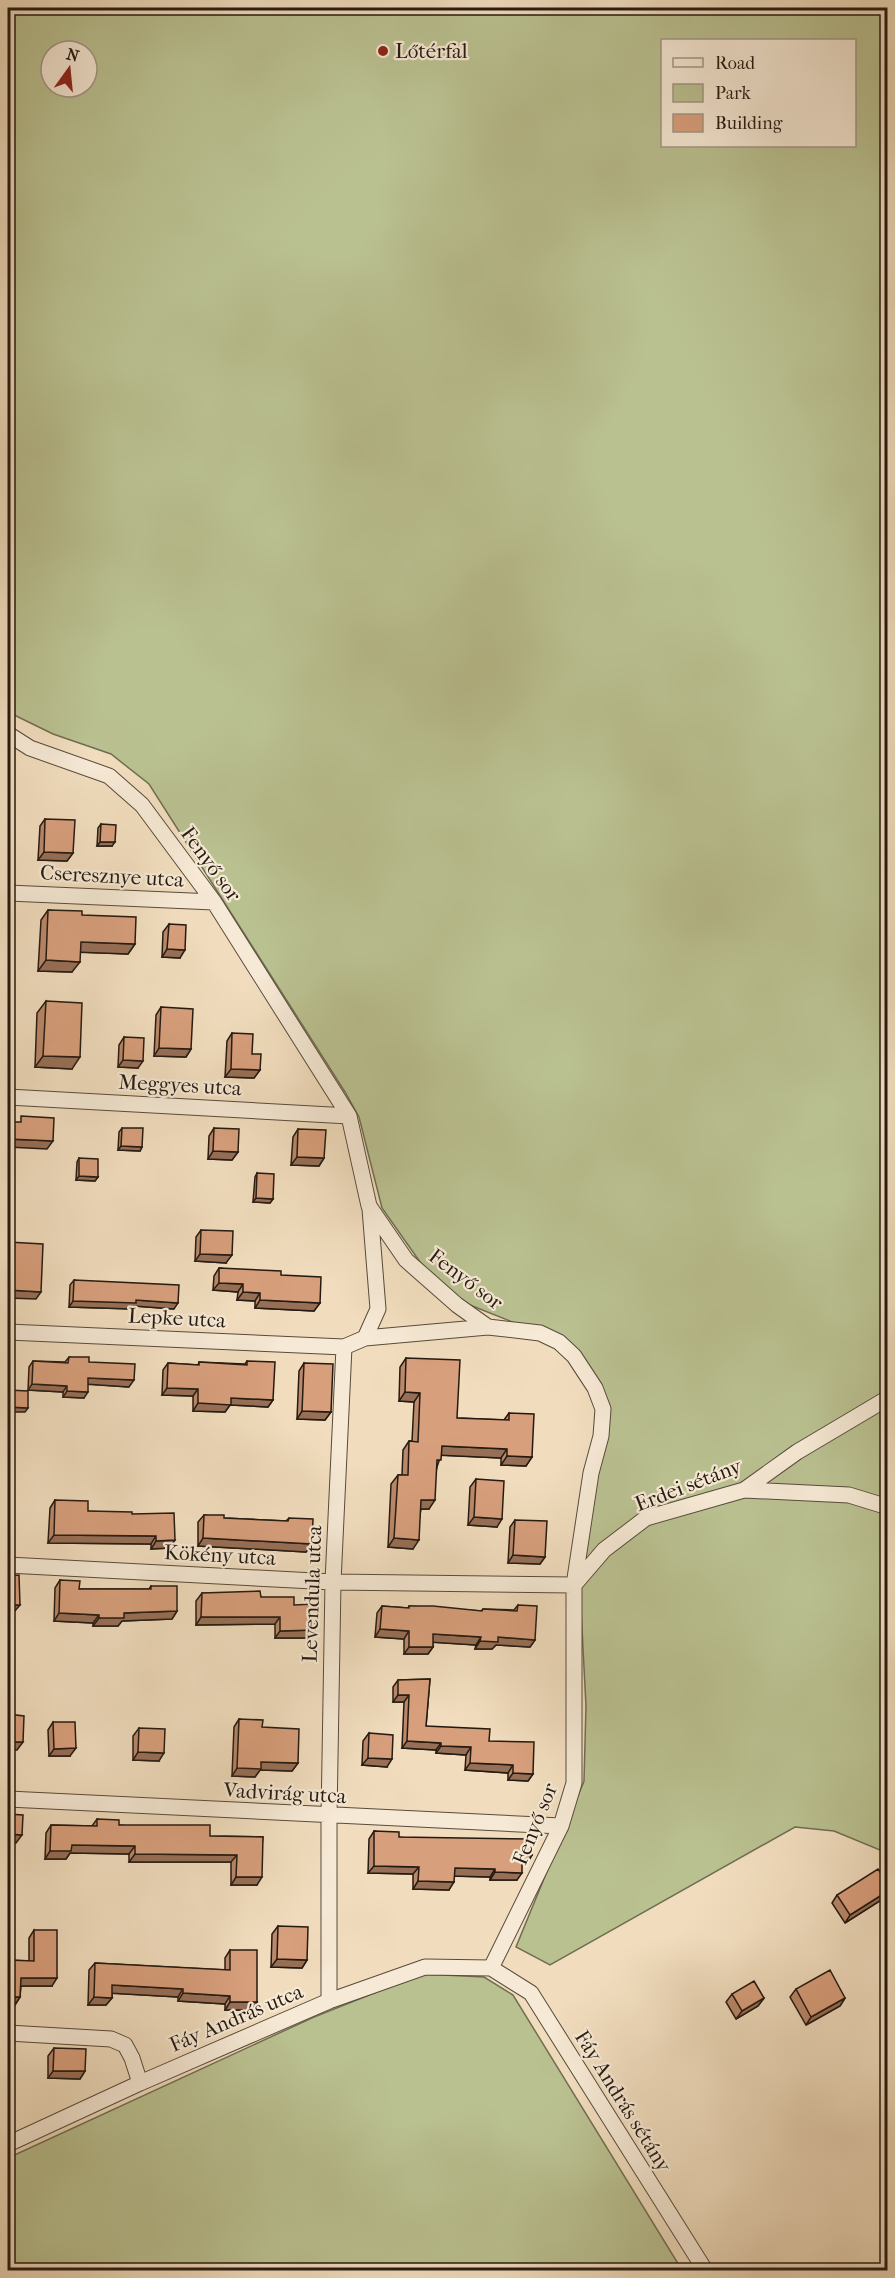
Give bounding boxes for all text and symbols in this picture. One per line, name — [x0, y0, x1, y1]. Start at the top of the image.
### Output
north arrow — [39, 39, 99, 99]
place label: Lőtérfal — [395, 39, 468, 63]
legend — [661, 39, 856, 147]
text: N — [64, 44, 82, 66]
marker: Lőtérfal — [376, 44, 390, 58]
text: Road — [715, 53, 755, 74]
text: Park — [715, 83, 752, 104]
text: Building — [715, 113, 783, 134]
street label: Fenyő sor — [176, 822, 246, 906]
street label: Cseresznye utca — [40, 860, 185, 892]
street label: Meggyes utca — [118, 1070, 243, 1100]
street label: Fenyő sor — [424, 1243, 508, 1315]
street label: Lepke utca — [127, 1303, 227, 1333]
street label: Erdei sétány — [631, 1453, 745, 1516]
street label: Levendula utca — [298, 1525, 326, 1663]
street label: Kökény utca — [164, 1540, 277, 1570]
street label: Vadvirág utca — [222, 1778, 347, 1808]
street label: Fenyő sor — [508, 1779, 562, 1868]
street label: Fáy András utca — [166, 1979, 307, 2057]
street label: Fáy András sétány — [570, 2026, 677, 2177]

